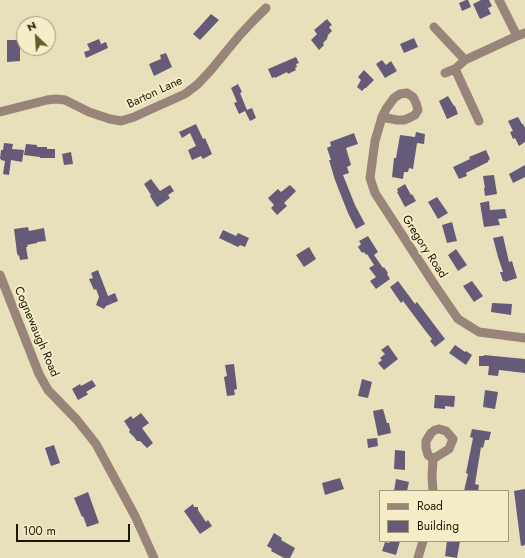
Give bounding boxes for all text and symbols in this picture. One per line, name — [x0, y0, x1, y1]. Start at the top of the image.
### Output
north arrow — [16, 16, 56, 56]
text: N — [24, 17, 39, 35]
street label: Barton Lane — [125, 74, 185, 112]
street label: Gregory Road — [398, 213, 450, 281]
street label: Cognewaugh Road — [10, 285, 62, 379]
legend — [379, 490, 509, 542]
text: Road — [417, 497, 443, 515]
scale bar — [18, 516, 132, 542]
text: Building — [417, 517, 459, 535]
text: 100 m — [23, 522, 56, 540]

